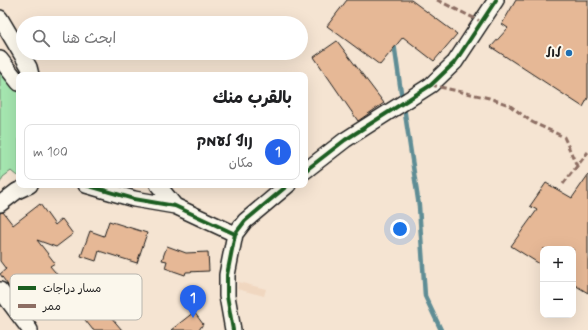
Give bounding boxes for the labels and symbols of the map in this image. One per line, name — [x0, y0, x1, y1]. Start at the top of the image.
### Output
place label: לול — [546, 45, 562, 62]
marker: לול — [564, 48, 574, 58]
your location — [390, 219, 410, 239]
legend — [10, 274, 142, 320]
text: مسار دراجات — [43, 282, 101, 296]
pin: 1 — [180, 285, 206, 318]
text: ممر — [42, 300, 61, 314]

